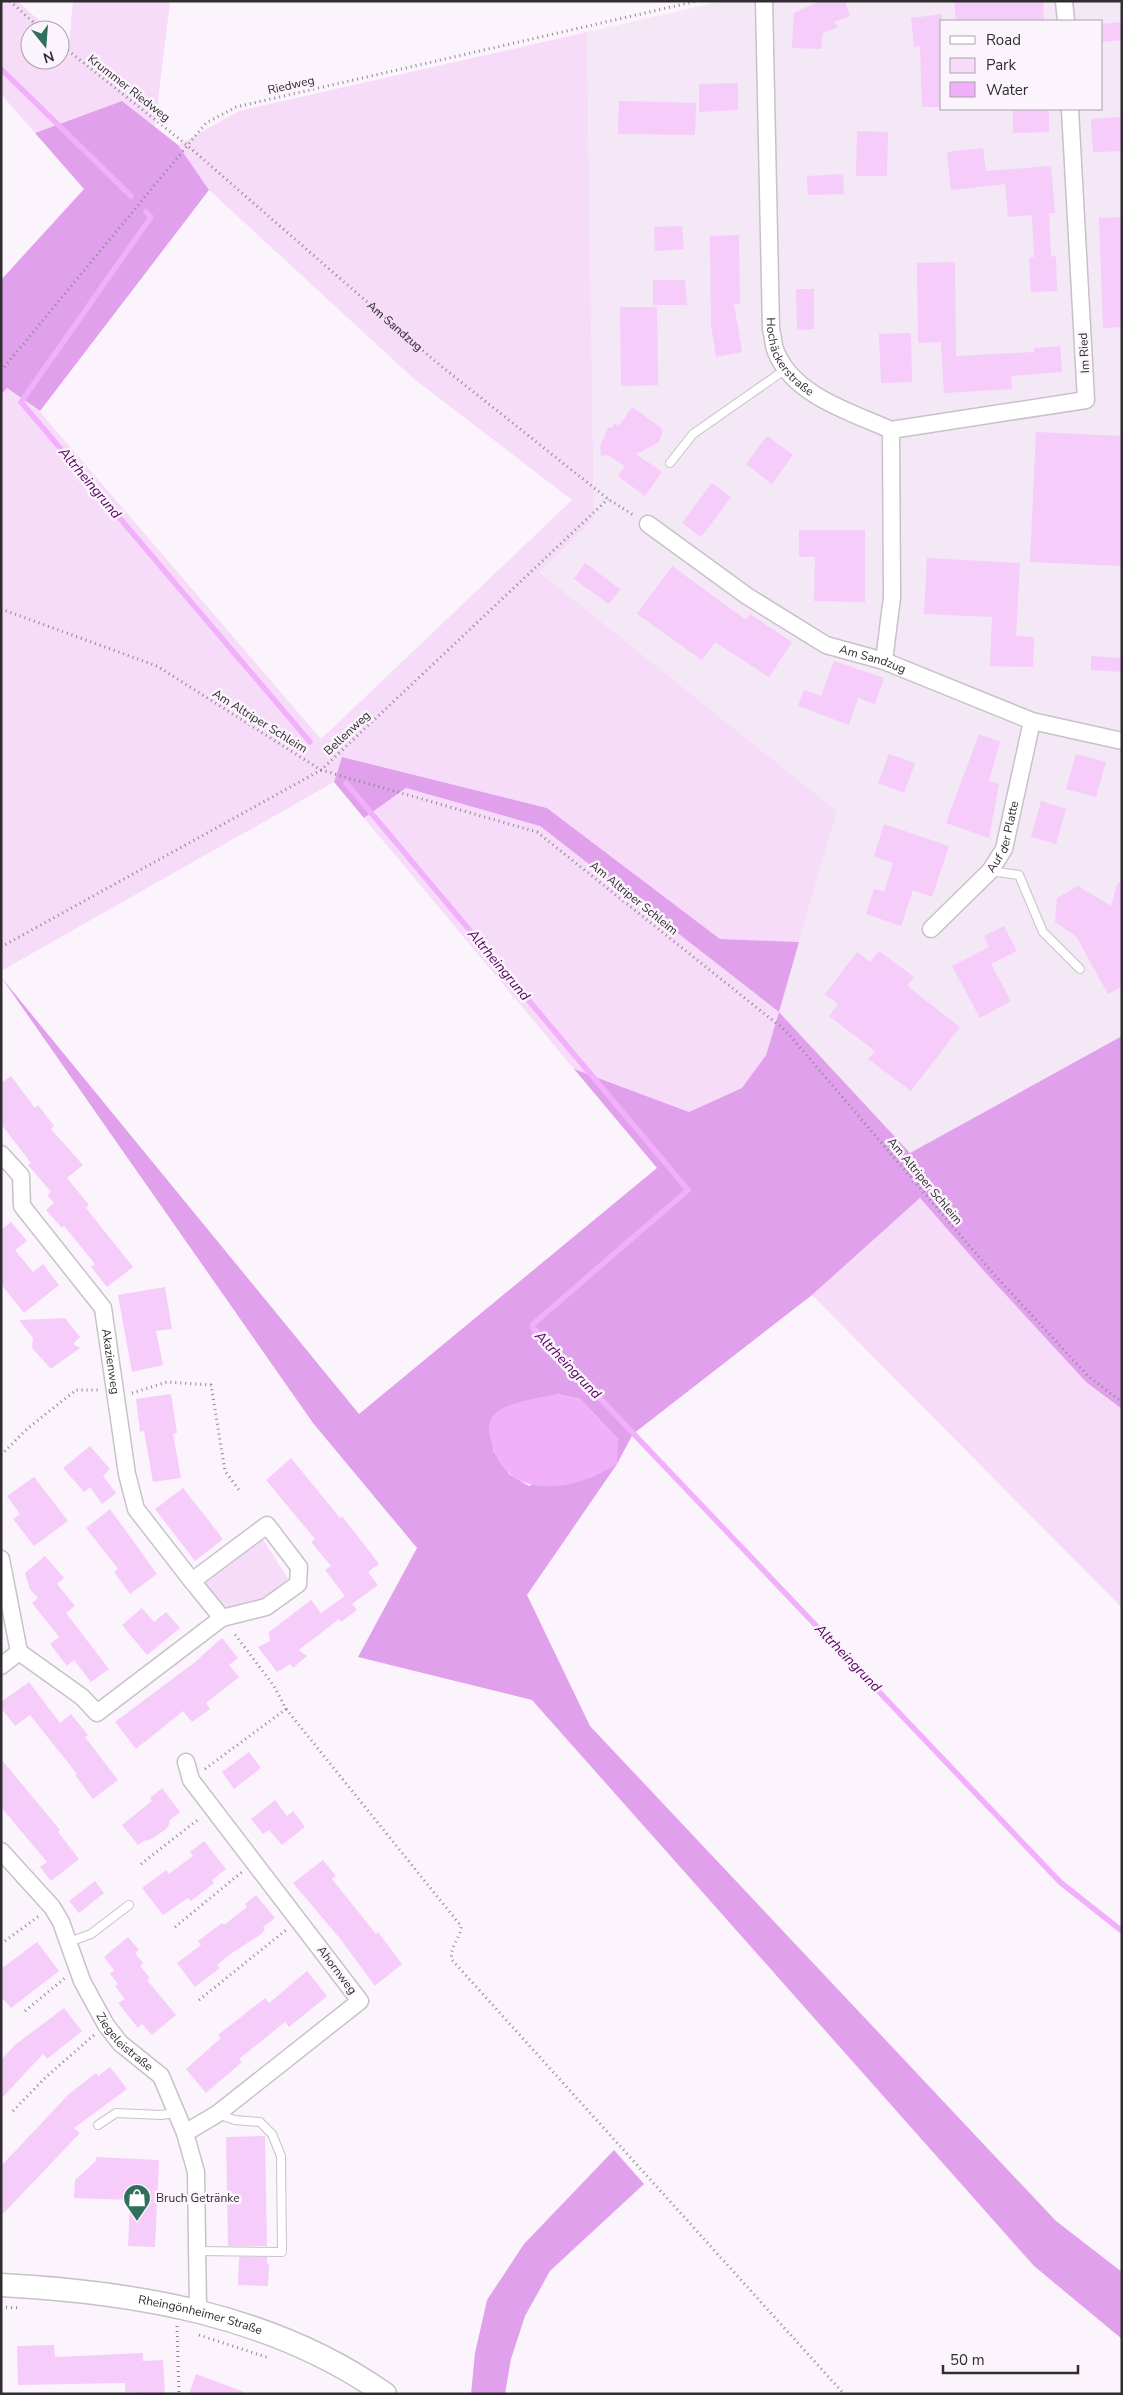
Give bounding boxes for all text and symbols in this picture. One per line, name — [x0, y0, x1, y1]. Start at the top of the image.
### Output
north arrow — [20, 20, 70, 70]
legend — [940, 20, 1103, 110]
text: Road — [986, 30, 1021, 50]
text: N — [41, 46, 56, 68]
street label: Krummer Riedweg — [84, 51, 174, 125]
text: Park — [986, 55, 1016, 75]
street label: Riedweg — [266, 72, 316, 98]
text: Water — [986, 80, 1029, 100]
street label: Am Sandzug — [364, 297, 426, 355]
street label: Hochäckerstraße — [763, 317, 817, 400]
street label: Im Ried — [1075, 332, 1093, 374]
water label: Altrheingrund — [54, 442, 126, 523]
street label: Am Sandzug — [837, 641, 908, 677]
street label: Am Altriper Schleim — [210, 685, 310, 757]
street label: Bellenweg — [320, 707, 374, 759]
street label: Auf der Platte — [983, 799, 1022, 876]
street label: Am Altriper Schleim — [587, 857, 681, 939]
water label: Altrheingrund — [463, 924, 535, 1005]
street label: Am Altriper Schleim — [884, 1134, 966, 1228]
water label: Altrheingrund — [530, 1326, 606, 1404]
street label: Akazienweg — [98, 1328, 123, 1395]
water label: Altrheingrund — [810, 1619, 886, 1697]
street label: Ahornweg — [314, 1943, 360, 1997]
street label: Ziegeleistraße — [93, 2009, 157, 2075]
shop icon: Bruch Getränke — [122, 2183, 152, 2222]
place label: Bruch Getränke — [156, 2190, 240, 2206]
street label: Rheingönheimer Straße — [137, 2291, 264, 2338]
scale bar — [943, 2342, 1078, 2374]
text: 50 m — [950, 2350, 985, 2370]

